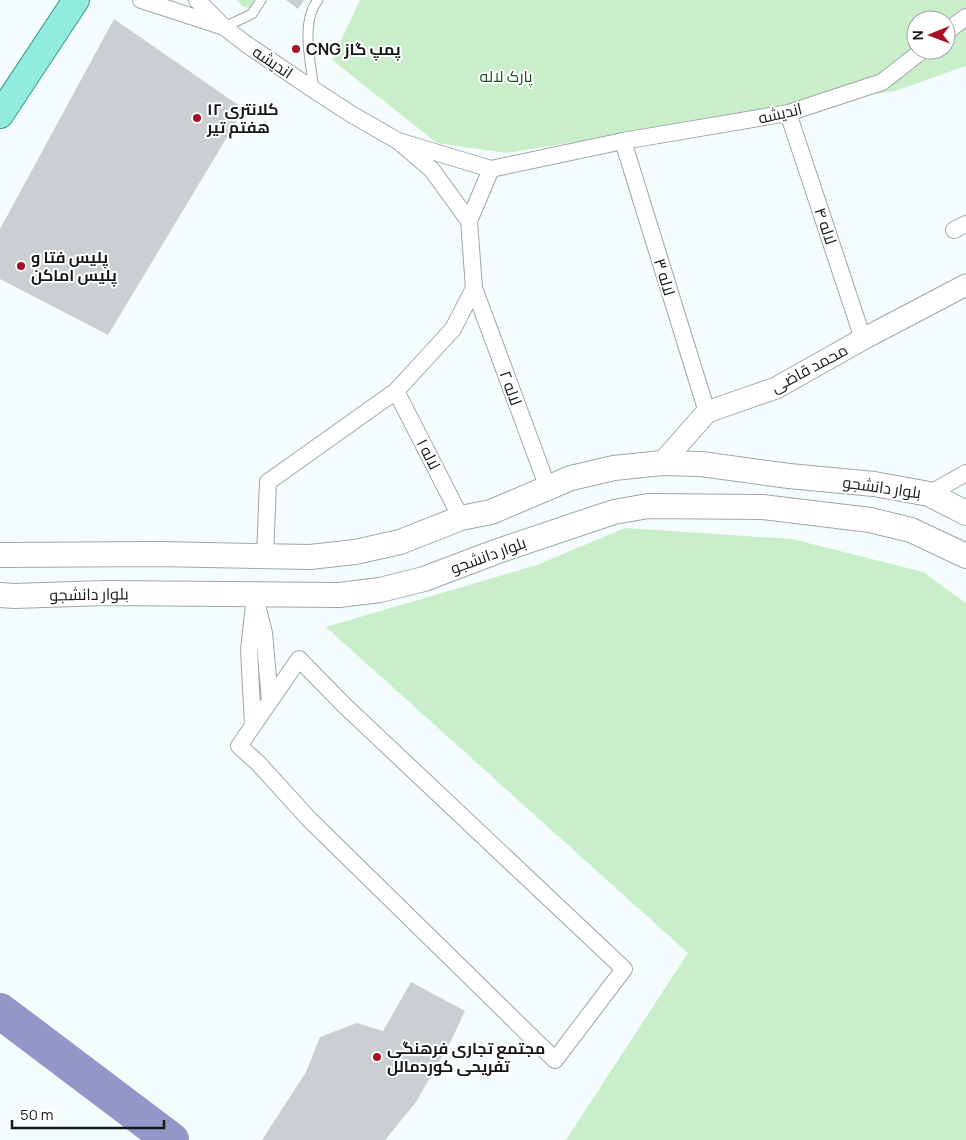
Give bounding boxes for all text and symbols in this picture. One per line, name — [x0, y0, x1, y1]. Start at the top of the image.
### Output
north arrow — [906, 10, 956, 60]
text: N — [908, 30, 927, 40]
place label: CNG پمپ گاز — [306, 38, 401, 61]
street label: اندیشه — [248, 40, 298, 84]
marker: CNG پمپ گاز — [290, 43, 302, 55]
park label: پارک لاله — [480, 65, 533, 88]
street label: اندیشه — [756, 97, 804, 129]
place label: کلانتری ۱۲ هفتم تیر — [206, 98, 279, 139]
marker: کلانتری ۱۲ هفتم تیر — [191, 112, 203, 124]
street label: لاله ۴ — [809, 205, 843, 247]
place label: پلیس فتا و پلیس اماکن — [31, 246, 117, 287]
street label: لاله ۳ — [649, 256, 681, 298]
marker: پلیس فتا و پلیس اماکن — [15, 260, 27, 272]
street label: محمد قاضی — [767, 339, 851, 397]
street label: لاله ۲ — [495, 368, 527, 408]
street label: لاله ۱ — [412, 435, 446, 473]
street label: بلوار دانشجو — [841, 471, 923, 503]
street label: بلوار دانشجو — [447, 531, 529, 579]
street label: بلوار دانشجو — [49, 582, 129, 606]
place label: مجتمع تجاری فرهنگی تفریحی کوردمالل — [387, 1037, 545, 1077]
marker: مجتمع تجاری فرهنگی تفریحی کوردمالل — [371, 1051, 383, 1063]
scale bar — [12, 1098, 165, 1130]
text: 50 m — [20, 1104, 54, 1125]

